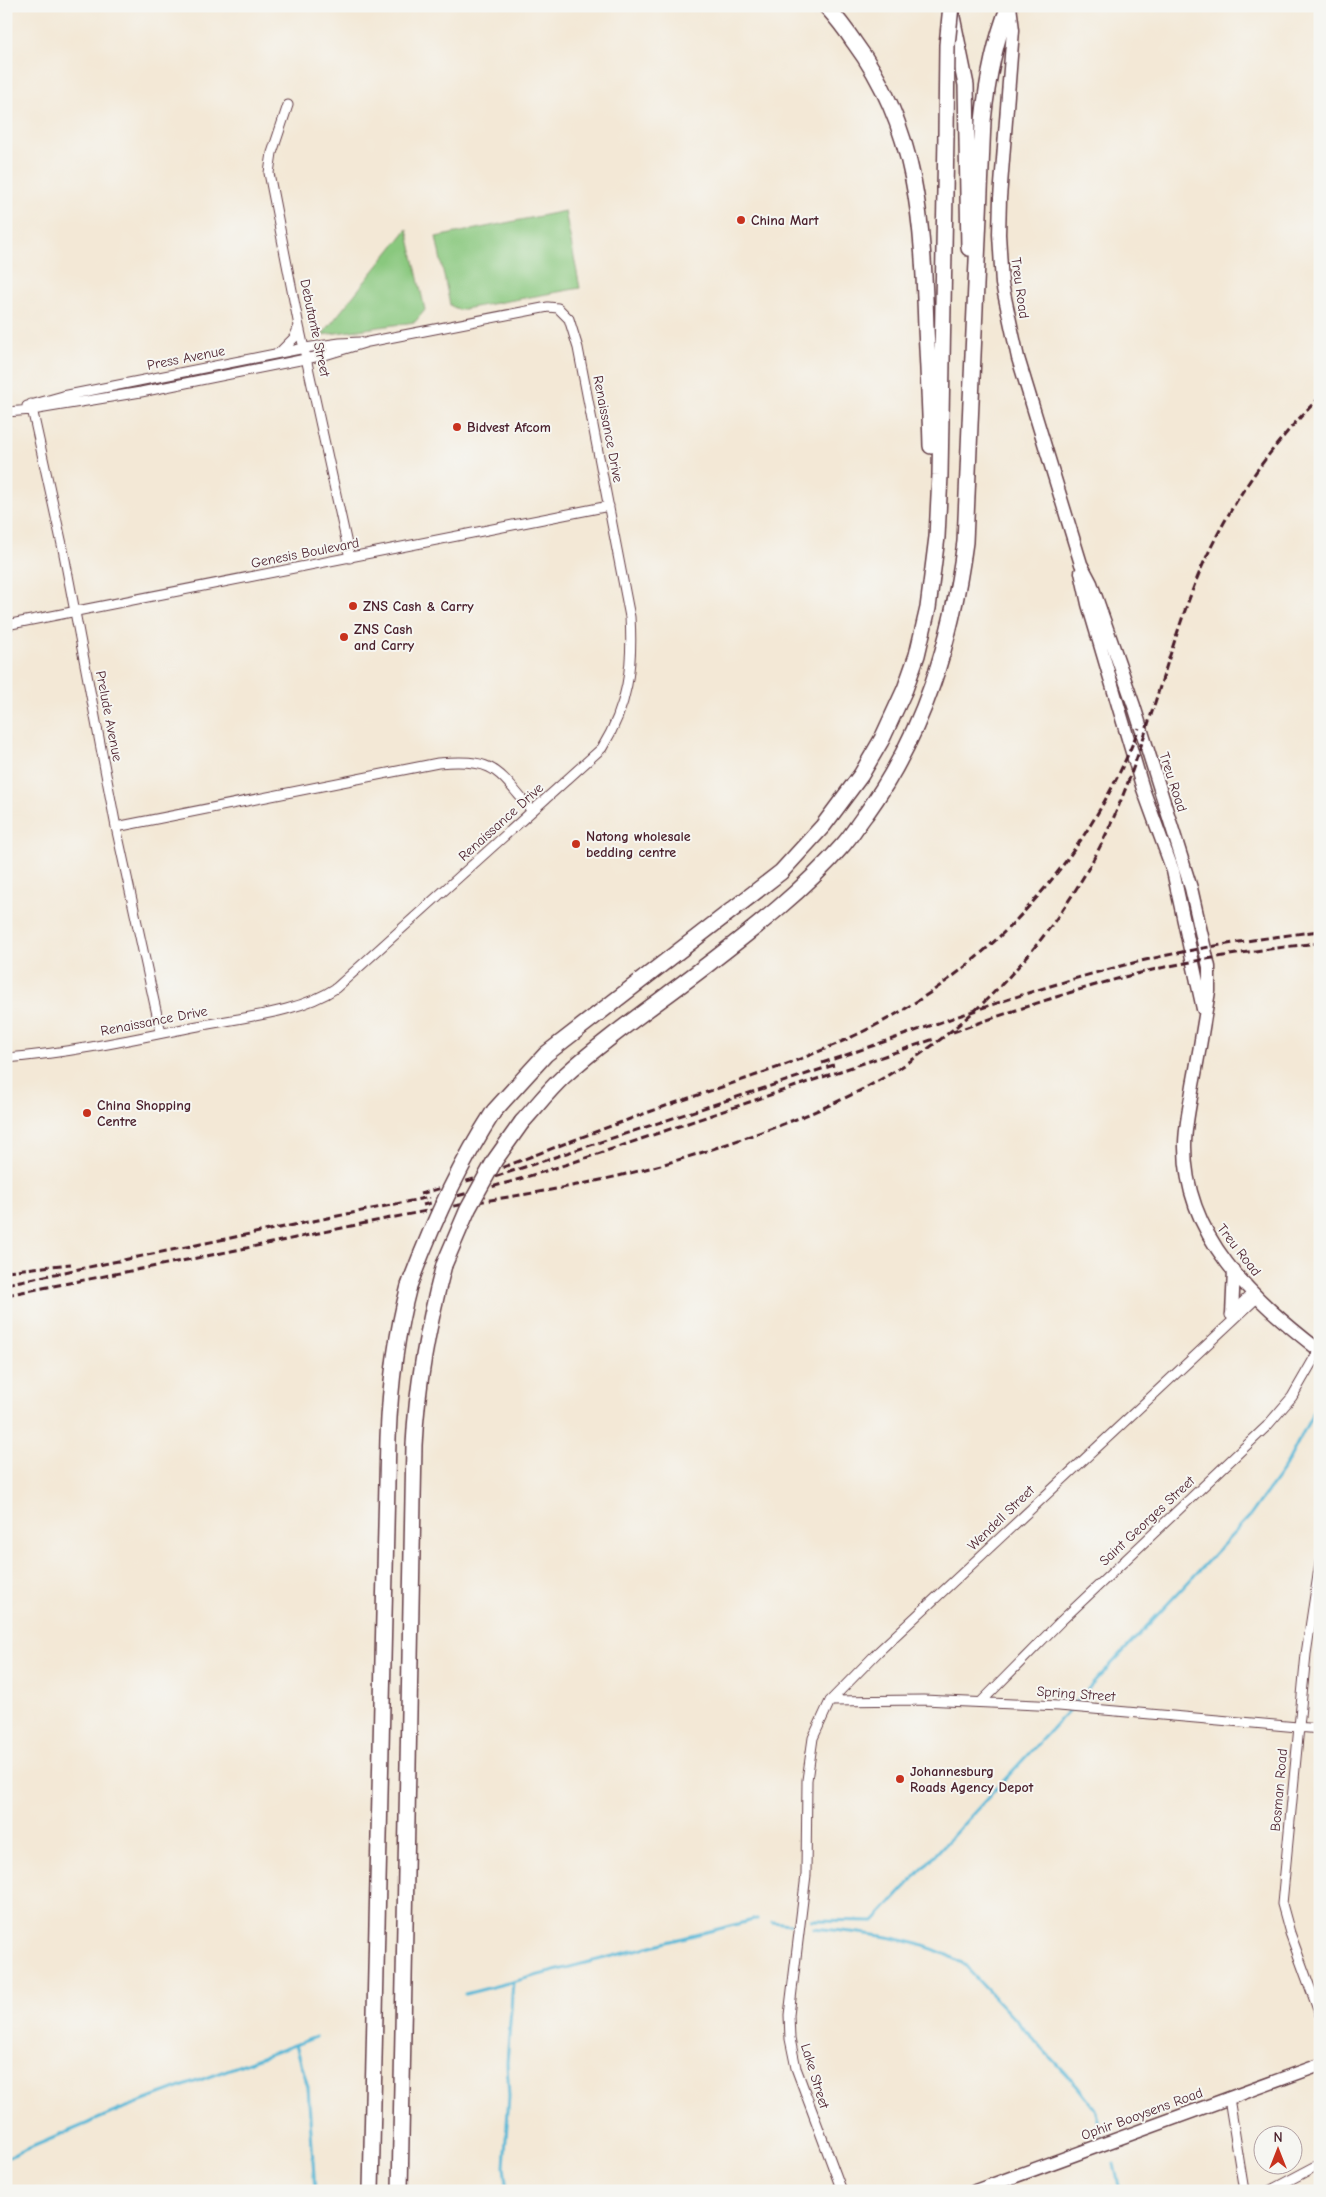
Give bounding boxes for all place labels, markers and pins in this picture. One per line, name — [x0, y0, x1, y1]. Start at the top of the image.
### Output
place label: China Mart — [751, 212, 819, 229]
marker: China Mart — [735, 214, 747, 226]
place label: Bidvest Afcom — [467, 419, 551, 436]
marker: Bidvest Afcom — [451, 421, 463, 433]
place label: ZNS Cash & Carry — [363, 598, 474, 615]
marker: ZNS Cash & Carry — [347, 600, 359, 612]
place label: ZNS Cash and Carry — [354, 621, 415, 654]
marker: ZNS Cash and Carry — [338, 631, 350, 643]
place label: Natong wholesale bedding centre — [586, 828, 691, 861]
marker: Natong wholesale bedding centre — [570, 838, 582, 850]
place label: China Shopping Centre — [97, 1097, 191, 1130]
marker: China Shopping Centre — [81, 1107, 93, 1119]
place label: Johannesburg Roads Agency Depot — [910, 1763, 1034, 1796]
marker: Johannesburg Roads Agency Depot — [894, 1773, 906, 1785]

